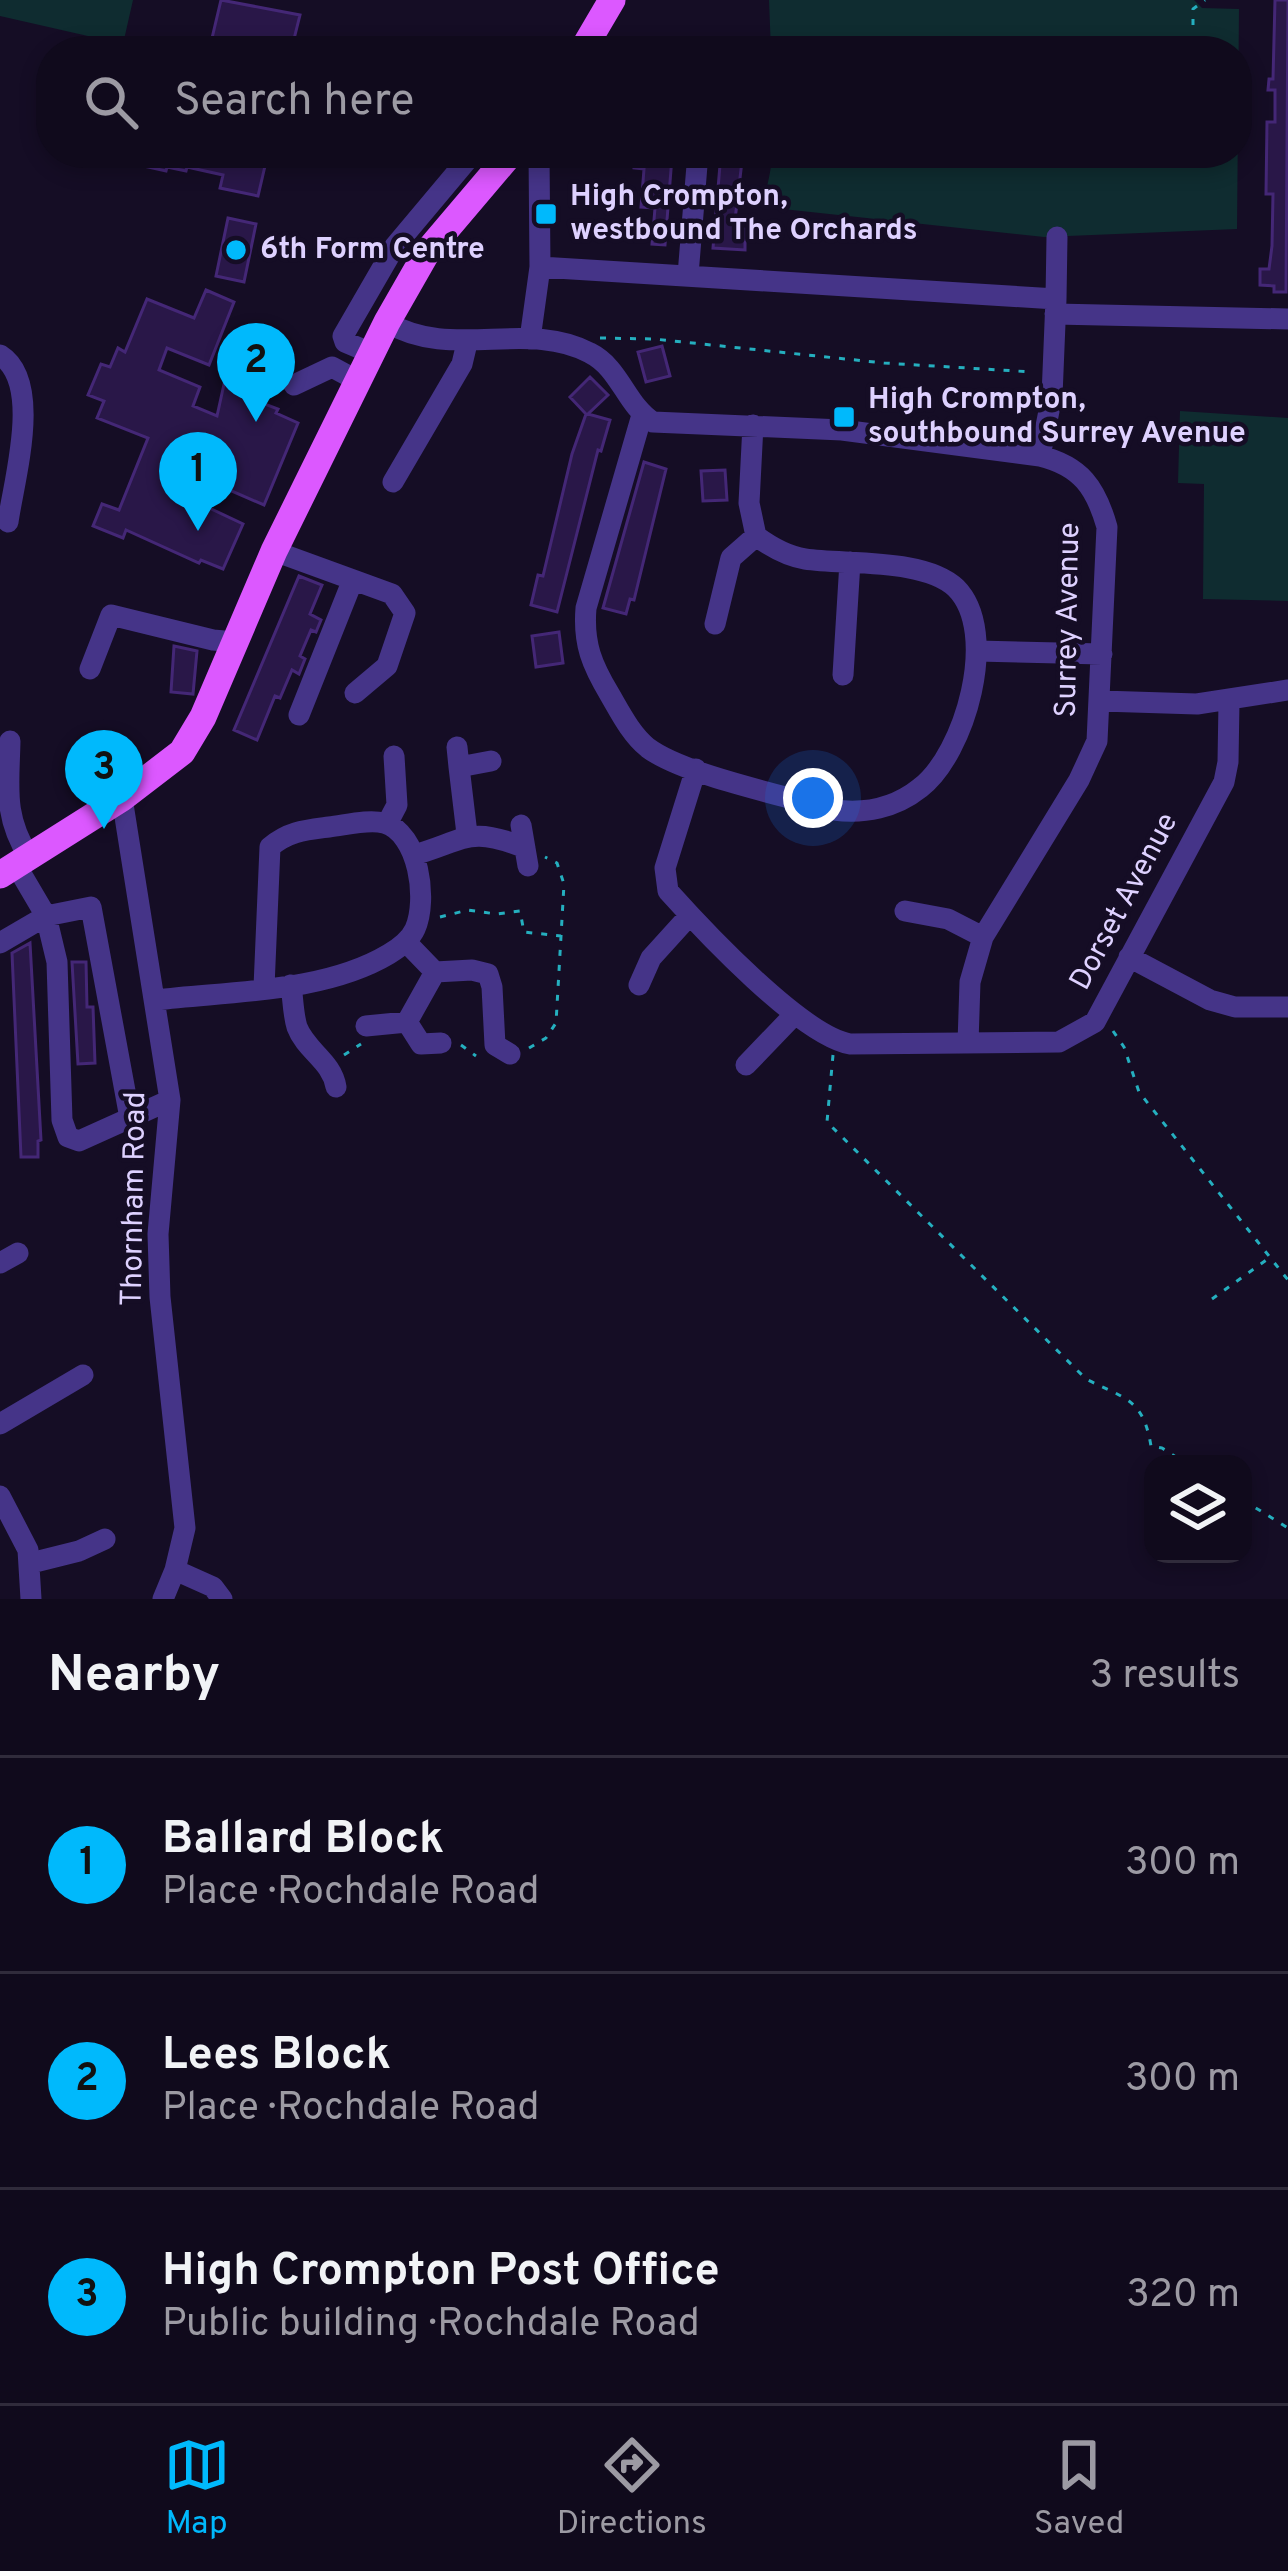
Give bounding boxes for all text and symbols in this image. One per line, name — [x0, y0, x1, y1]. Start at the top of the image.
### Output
search box — [36, 36, 1252, 168]
icon: search — [78, 69, 144, 135]
text: Search here — [174, 74, 414, 131]
place label: High Crompton, westbound The Orchards — [570, 179, 918, 250]
marker: High Crompton, westbound The Orchards — [533, 201, 559, 227]
place label: 6th Form Centre — [260, 232, 485, 269]
marker: 6th Form Centre — [223, 237, 249, 263]
pin: 2 — [217, 323, 295, 422]
place label: High Crompton, southbound Surrey Avenue — [868, 382, 1246, 453]
marker: High Crompton, southbound Surrey Avenue — [831, 404, 857, 430]
pin: 1 — [159, 432, 237, 531]
street label: Surrey Avenue — [1049, 522, 1089, 718]
pin: 3 — [65, 730, 143, 829]
your location — [783, 768, 843, 828]
street label: Dorset Avenue — [1063, 807, 1187, 997]
street label: Thornham Road — [115, 1091, 155, 1307]
map controls — [1144, 1455, 1252, 1563]
button: layers — [1144, 1455, 1252, 1563]
text: Nearby — [48, 1645, 220, 1710]
text: 3 results — [1090, 1653, 1240, 1702]
text: Ballard Block — [162, 1812, 444, 1869]
text: 1 — [79, 1840, 95, 1889]
text: 300 m — [1125, 1840, 1240, 1889]
text: Place · Rochdale Road — [162, 1869, 539, 1918]
text: Lees Block — [162, 2028, 391, 2085]
text: 2 — [75, 2056, 99, 2105]
text: 300 m — [1125, 2056, 1240, 2105]
text: Place · Rochdale Road — [162, 2085, 539, 2134]
text: High Crompton Post Office — [162, 2244, 720, 2301]
text: 3 — [75, 2272, 99, 2321]
text: 320 m — [1126, 2272, 1240, 2321]
text: Public building · Rochdale Road — [162, 2301, 700, 2350]
tab: Map — [164, 2432, 230, 2546]
tab: Directions — [557, 2432, 707, 2546]
tab: Saved — [1034, 2432, 1124, 2546]

